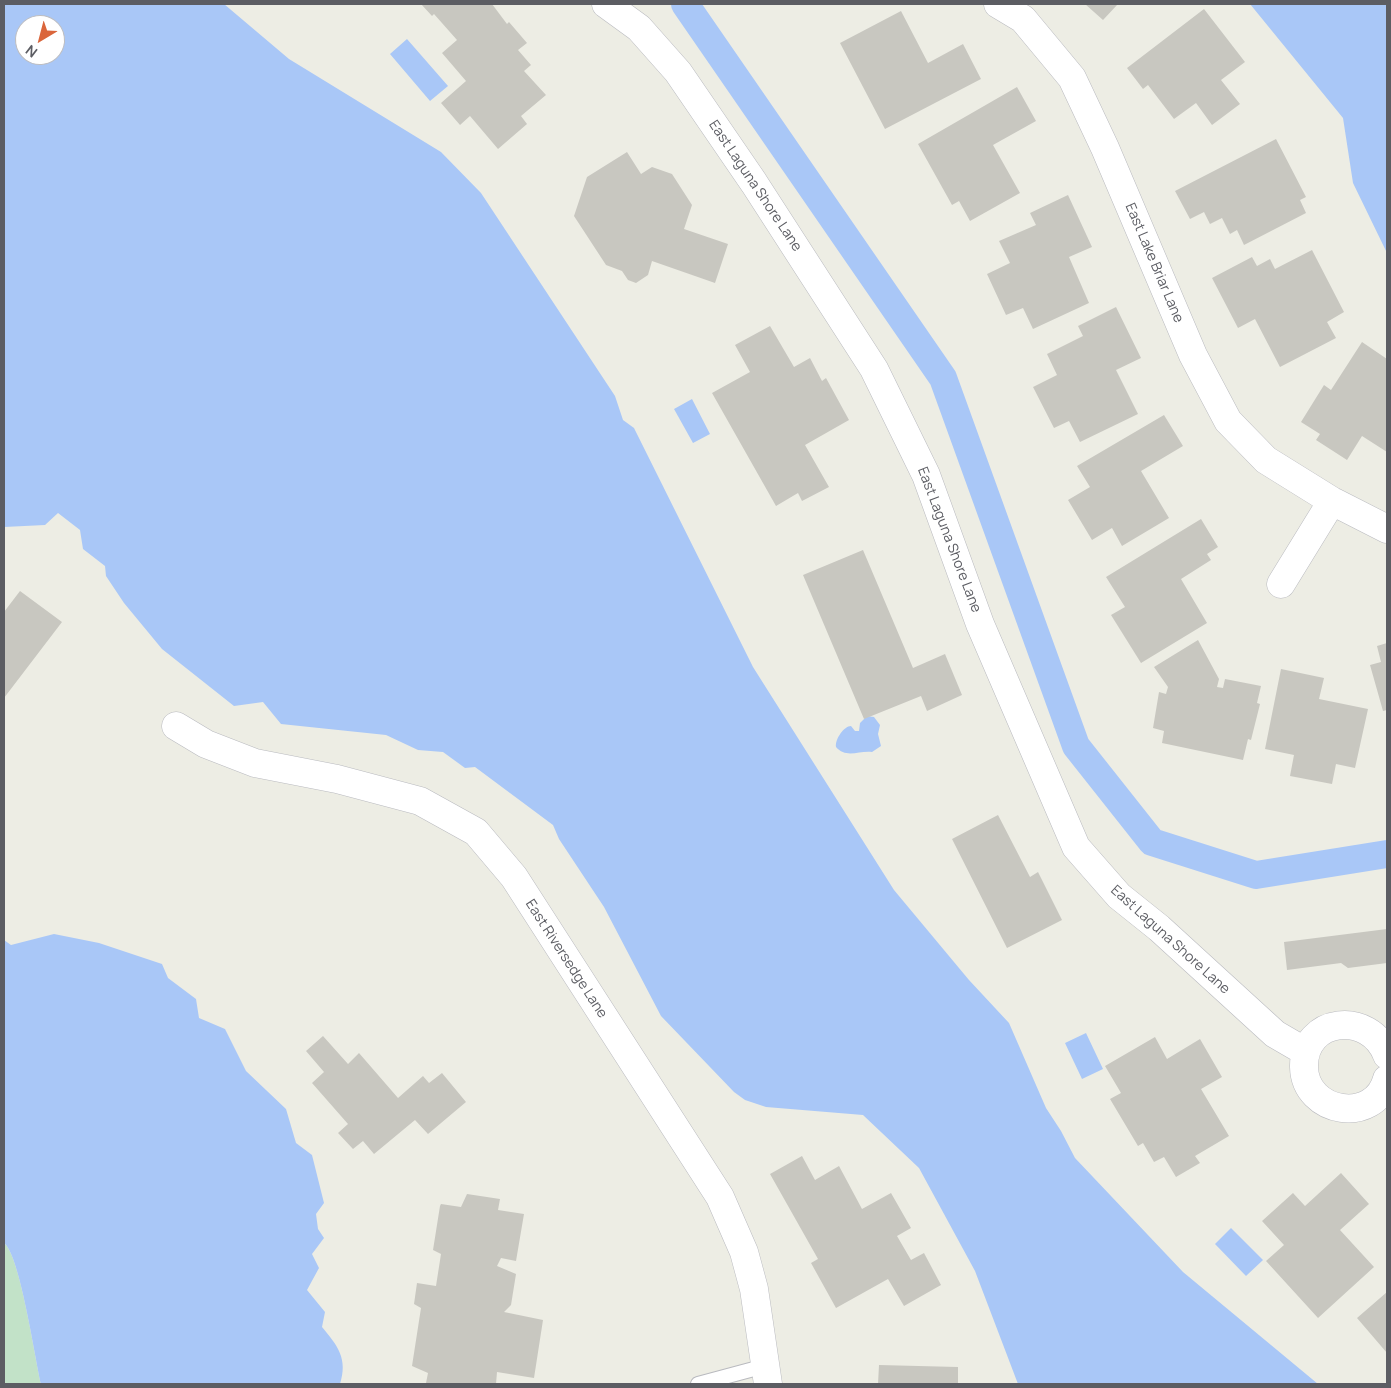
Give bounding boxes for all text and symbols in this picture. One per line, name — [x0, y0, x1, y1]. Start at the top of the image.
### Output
north arrow — [15, 15, 65, 65]
text: N — [22, 41, 41, 62]
street label: East Laguna Shore Lane — [705, 117, 805, 255]
street label: East Lake Briar Lane — [1121, 201, 1187, 325]
street label: East Laguna Shore Lane — [913, 465, 985, 615]
street label: East Laguna Shore Lane — [1107, 882, 1233, 998]
street label: East Riversedge Lane — [521, 897, 611, 1021]

